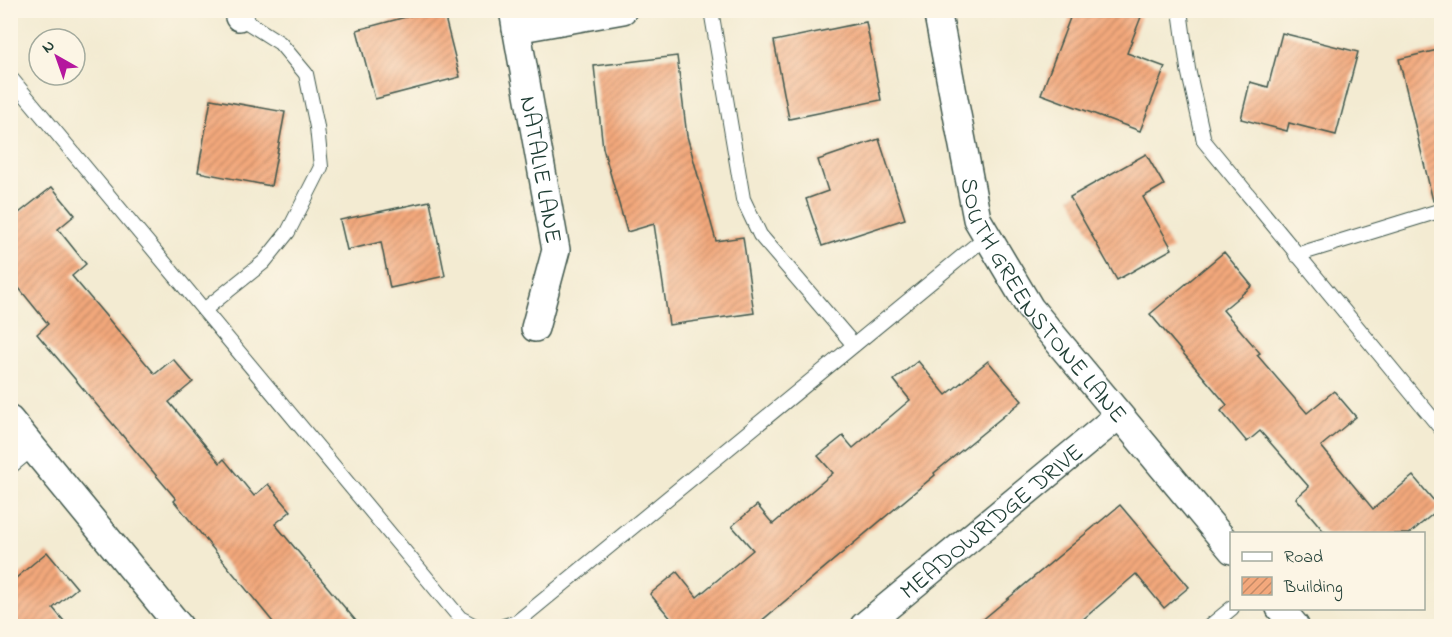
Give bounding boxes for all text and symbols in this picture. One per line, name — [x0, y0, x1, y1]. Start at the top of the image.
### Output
north arrow — [27, 27, 87, 87]
text: N — [37, 34, 61, 60]
street label: NATALIE LANE — [509, 93, 569, 246]
street label: SOUTH GREENSTONE LANE — [950, 175, 1134, 432]
street label: MEADOWRIDGE DRIVE — [893, 436, 1092, 609]
legend — [1230, 532, 1425, 610]
text: Road — [1284, 545, 1323, 571]
text: Building — [1283, 575, 1343, 602]

